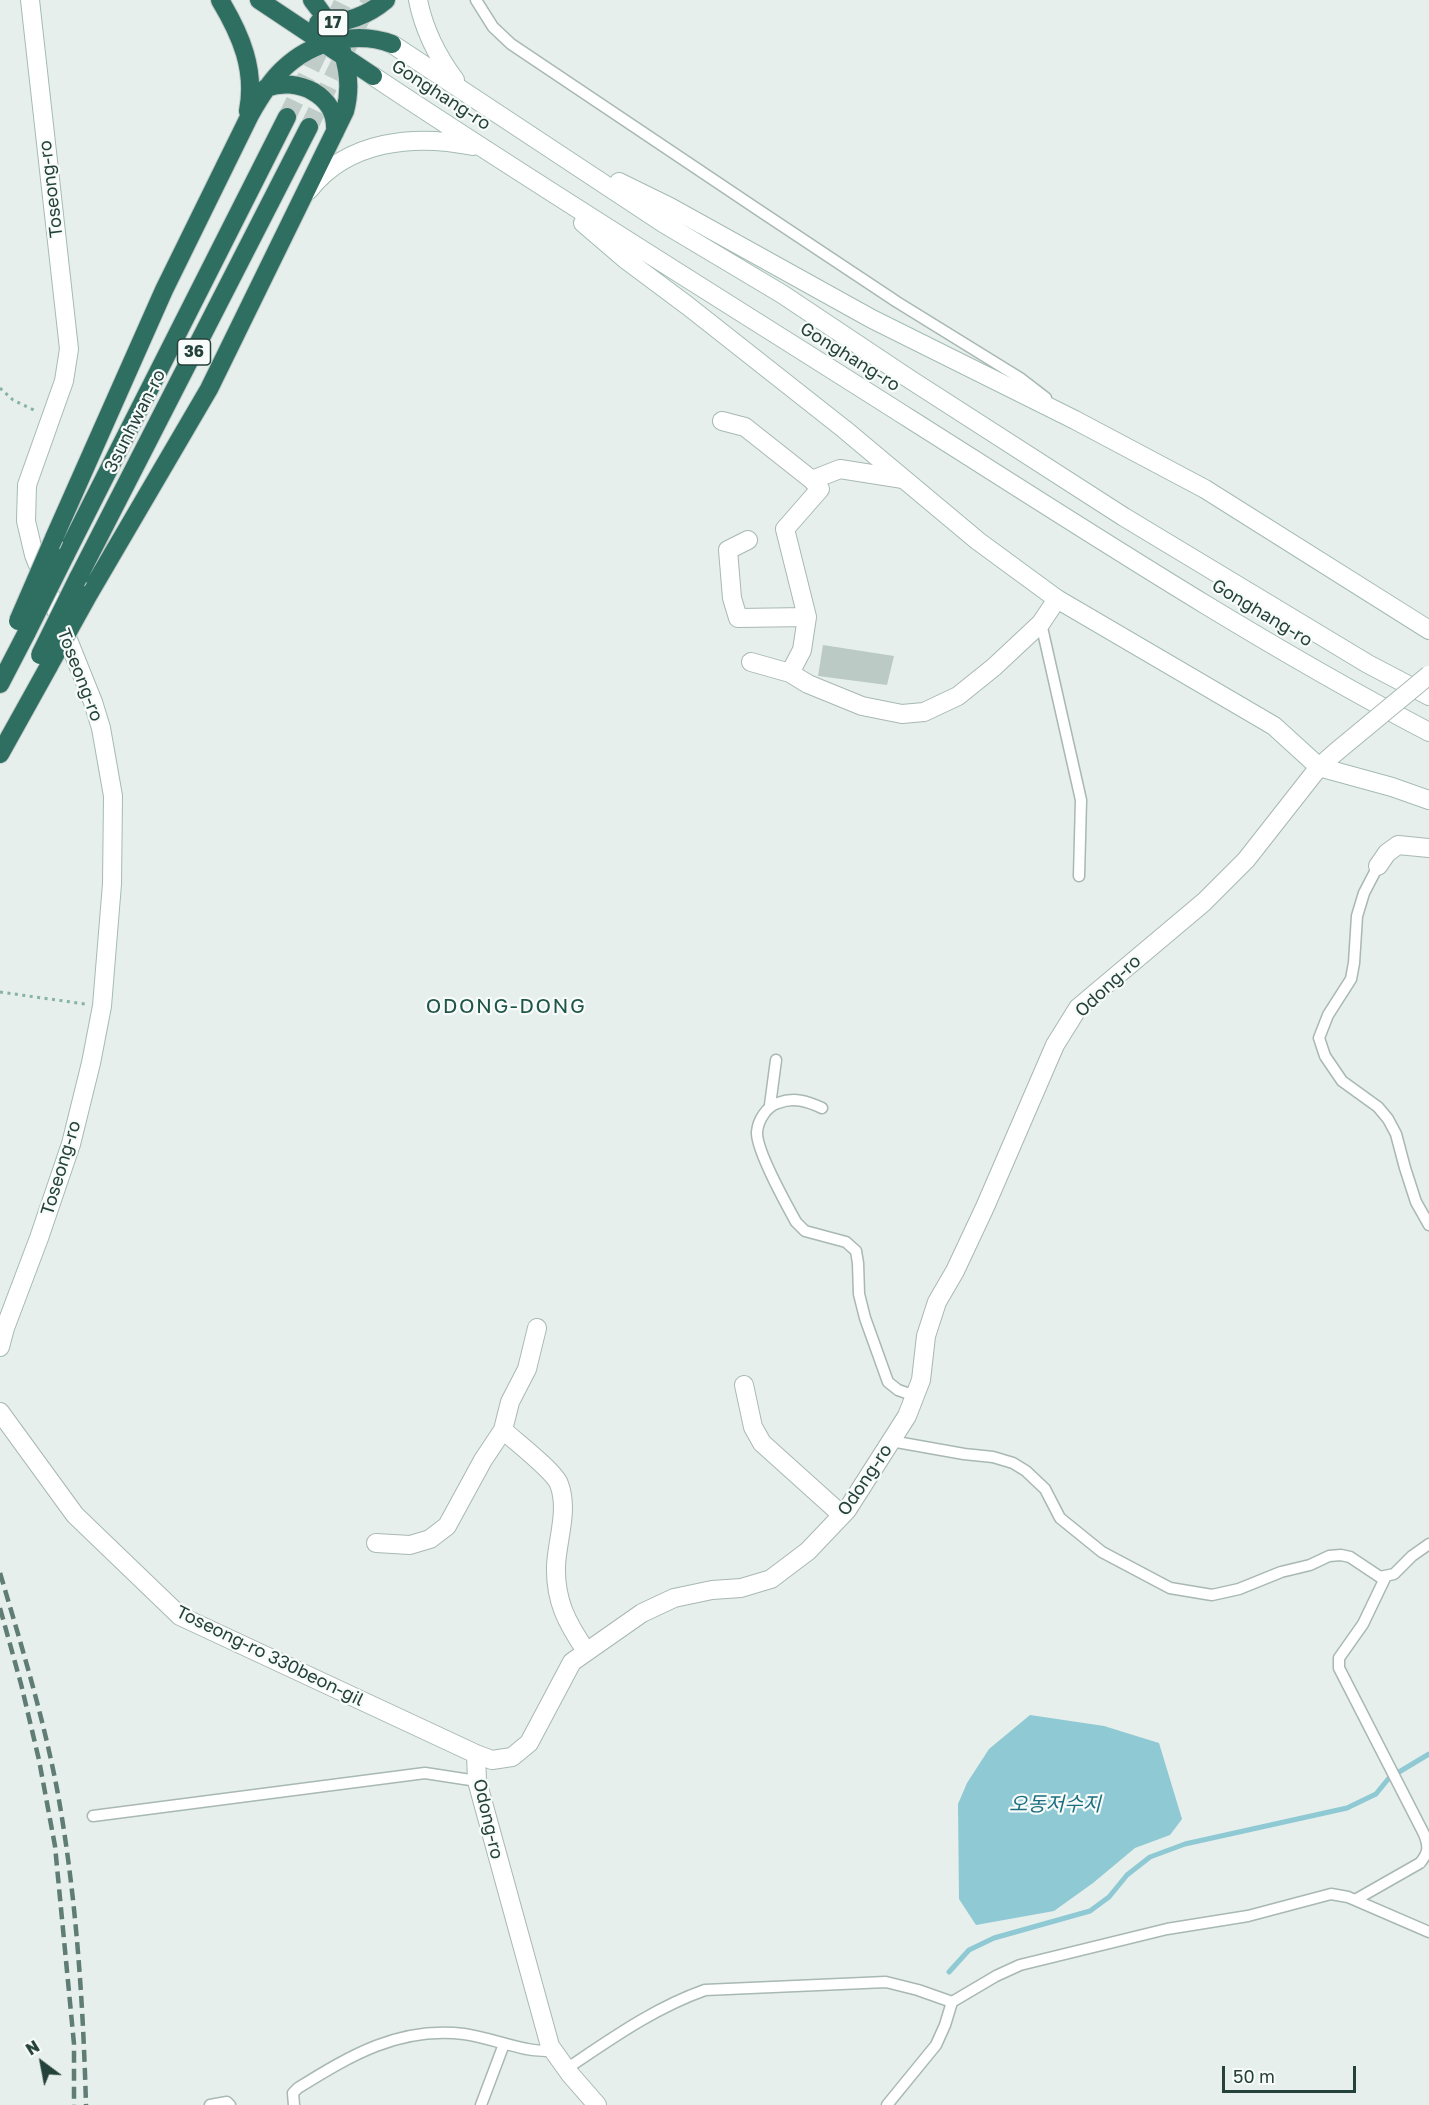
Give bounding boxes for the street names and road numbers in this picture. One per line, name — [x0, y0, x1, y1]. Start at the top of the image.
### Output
road number: 17 — [318, 10, 348, 36]
street label: Gonghang-ro — [388, 55, 494, 135]
street label: Toseong-ro — [34, 139, 68, 239]
street label: Gonghang-ro — [796, 318, 904, 396]
road number: 36 — [178, 339, 210, 365]
street label: 3sunhwan-ro — [100, 366, 170, 476]
street label: Gonghang-ro — [1208, 575, 1316, 651]
street label: Toseong-ro — [52, 626, 108, 724]
street label: Odong-ro — [1071, 950, 1145, 1022]
street label: Toseong-ro — [36, 1118, 86, 1218]
street label: Odong-ro — [833, 1440, 897, 1520]
street label: Toseong-ro 330beon-gil — [173, 1601, 367, 1711]
street label: Odong-ro — [468, 1777, 508, 1861]

